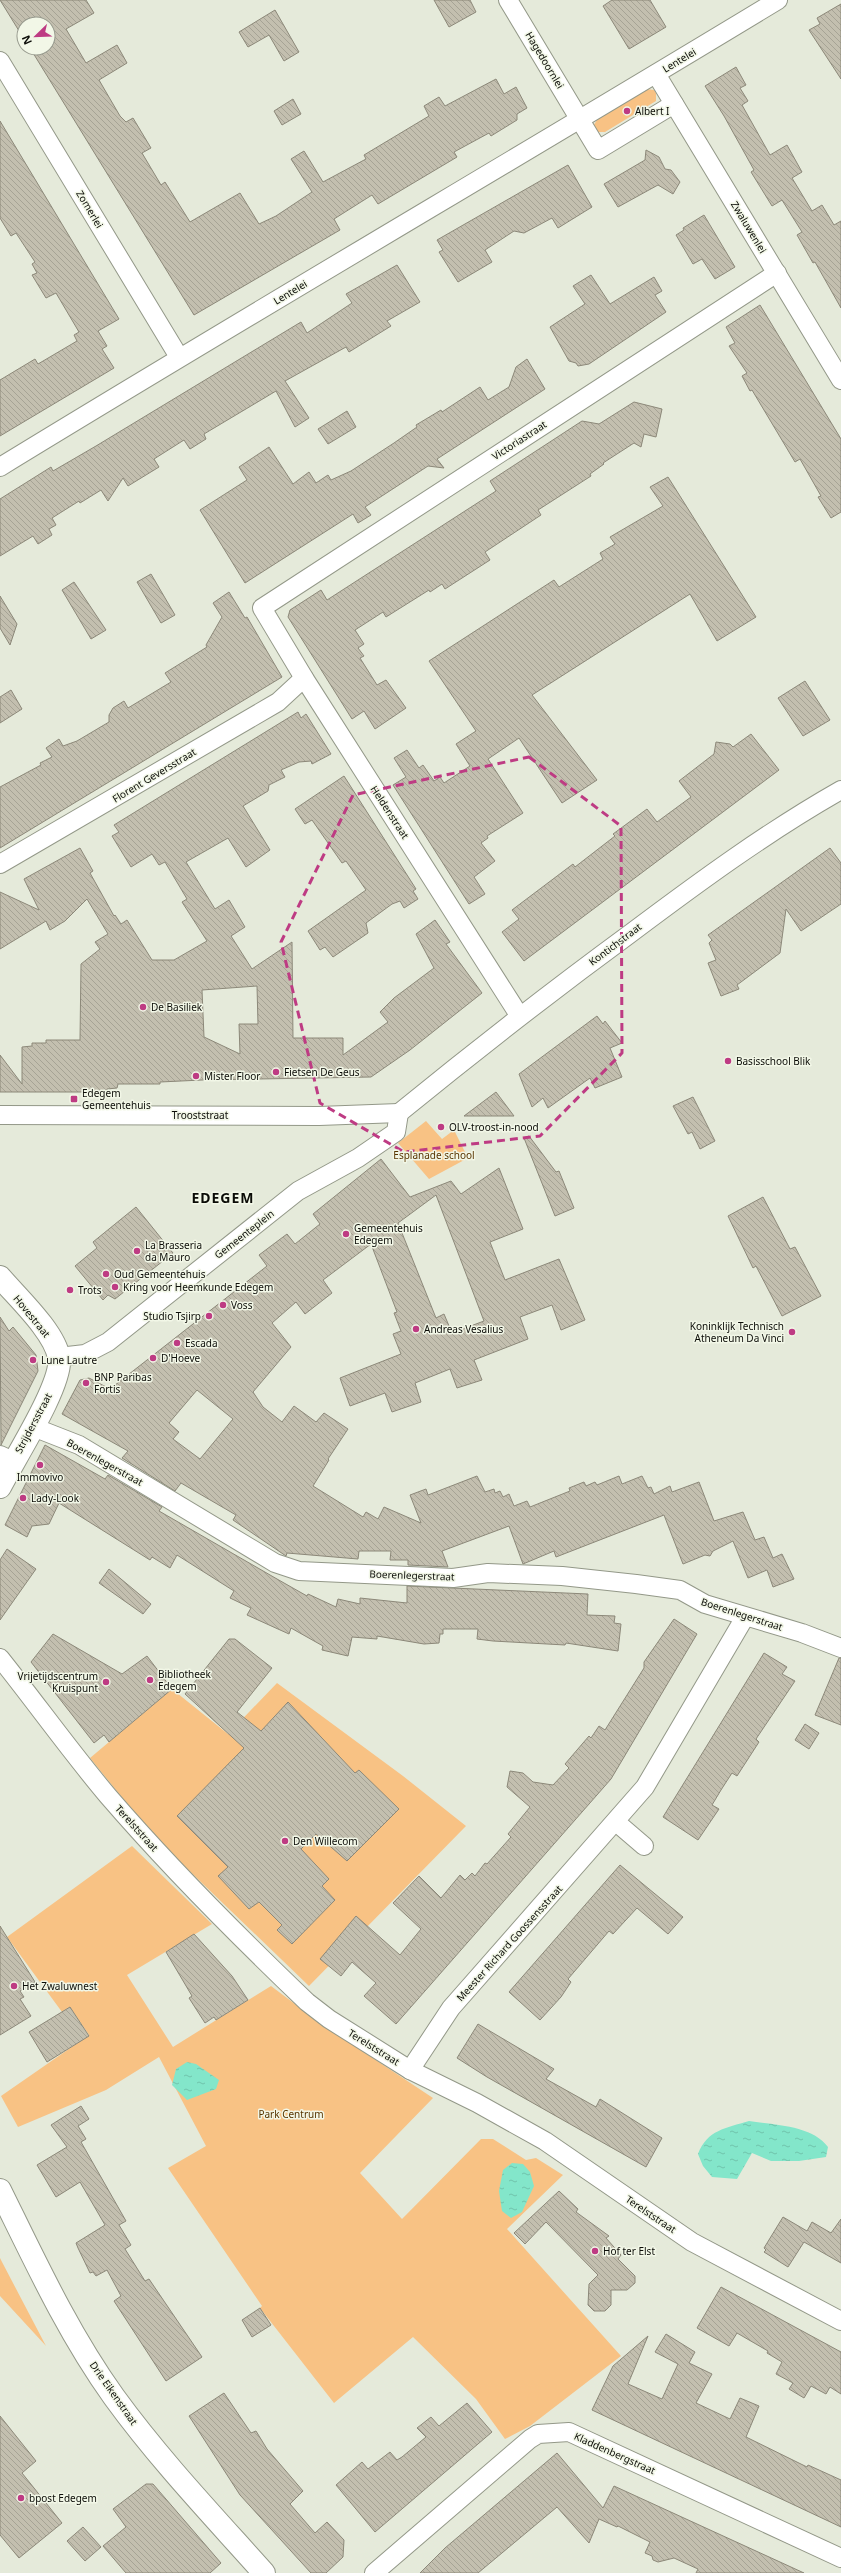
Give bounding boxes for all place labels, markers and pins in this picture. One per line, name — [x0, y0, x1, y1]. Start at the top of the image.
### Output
place label: Albert I — [635, 104, 670, 118]
marker: Albert I — [622, 106, 632, 116]
place label: De Basiliek — [151, 1000, 203, 1014]
marker: De Basiliek — [138, 1002, 148, 1012]
place label: Basisschool Blik — [736, 1054, 811, 1068]
marker: Basisschool Blik — [723, 1056, 733, 1066]
place label: Fietsen De Geus — [284, 1065, 360, 1079]
marker: Fietsen De Geus — [271, 1067, 281, 1077]
place label: Mister Floor — [204, 1069, 260, 1083]
marker: Mister Floor — [191, 1071, 201, 1081]
place label: Edegem Gemeentehuis — [82, 1086, 151, 1112]
marker: Edegem Gemeentehuis — [69, 1094, 79, 1104]
place label: OLV-troost-in-nood — [449, 1120, 539, 1134]
marker: OLV-troost-in-nood — [436, 1122, 446, 1132]
place label: Gemeentehuis Edegem — [354, 1221, 423, 1247]
marker: Gemeentehuis Edegem — [341, 1229, 351, 1239]
place label: La Brasseria da Mauro — [145, 1238, 202, 1264]
marker: La Brasseria da Mauro — [132, 1246, 142, 1256]
place label: Oud Gemeentehuis — [114, 1267, 206, 1281]
marker: Oud Gemeentehuis — [101, 1269, 111, 1279]
place label: Kring voor Heemkunde Edegem — [123, 1280, 273, 1294]
marker: Kring voor Heemkunde Edegem — [110, 1282, 120, 1292]
place label: Trots — [78, 1283, 102, 1297]
marker: Trots — [65, 1285, 75, 1295]
place label: Voss — [231, 1298, 253, 1312]
marker: Voss — [218, 1300, 228, 1310]
place label: Studio Tsjirp — [143, 1309, 201, 1323]
marker: Studio Tsjirp — [204, 1311, 214, 1321]
place label: Koninklijk Technisch Atheneum Da Vinci — [690, 1319, 784, 1345]
place label: Andreas Vesalius — [424, 1322, 503, 1336]
marker: Andreas Vesalius — [411, 1324, 421, 1334]
marker: Koninklijk Technisch Atheneum Da Vinci — [787, 1327, 797, 1337]
place label: Escada — [185, 1336, 218, 1350]
marker: Escada — [172, 1338, 182, 1348]
place label: D'Hoeve — [161, 1351, 201, 1365]
place label: Lune Lautre — [41, 1353, 97, 1367]
marker: D'Hoeve — [148, 1353, 158, 1363]
marker: Lune Lautre — [28, 1355, 38, 1365]
place label: BNP Paribas Fortis — [94, 1370, 152, 1396]
marker: BNP Paribas Fortis — [81, 1378, 91, 1388]
marker: Immovivo — [35, 1460, 45, 1470]
place label: Immovivo — [17, 1470, 63, 1484]
place label: Lady-Look — [31, 1491, 80, 1505]
marker: Lady-Look — [18, 1493, 28, 1503]
place label: Bibliotheek Edegem — [158, 1667, 212, 1693]
place label: Vrijetijdscentrum Kruispunt — [18, 1669, 98, 1695]
marker: Bibliotheek Edegem — [145, 1675, 155, 1685]
marker: Vrijetijdscentrum Kruispunt — [101, 1677, 111, 1687]
place label: Den Willecom — [293, 1834, 358, 1848]
marker: Den Willecom — [280, 1836, 290, 1846]
place label: Het Zwaluwnest — [22, 1979, 98, 1993]
marker: Het Zwaluwnest — [9, 1981, 19, 1991]
place label: Hof ter Elst — [603, 2244, 655, 2258]
marker: Hof ter Elst — [590, 2246, 600, 2256]
place label: bpost Edegem — [29, 2491, 97, 2505]
marker: bpost Edegem — [16, 2493, 26, 2503]

